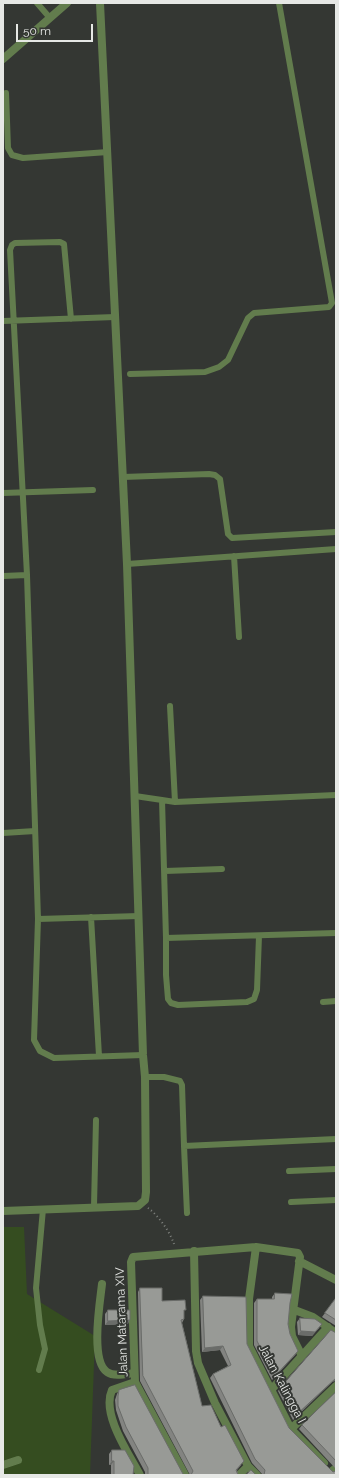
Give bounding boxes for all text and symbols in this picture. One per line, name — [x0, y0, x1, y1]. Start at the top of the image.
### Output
scale bar — [18, 16, 95, 42]
text: 50 m — [23, 24, 51, 38]
street label: Jalan Matarama XIV — [113, 1267, 131, 1377]
street label: Jalan Kalingga I — [255, 1342, 309, 1426]

